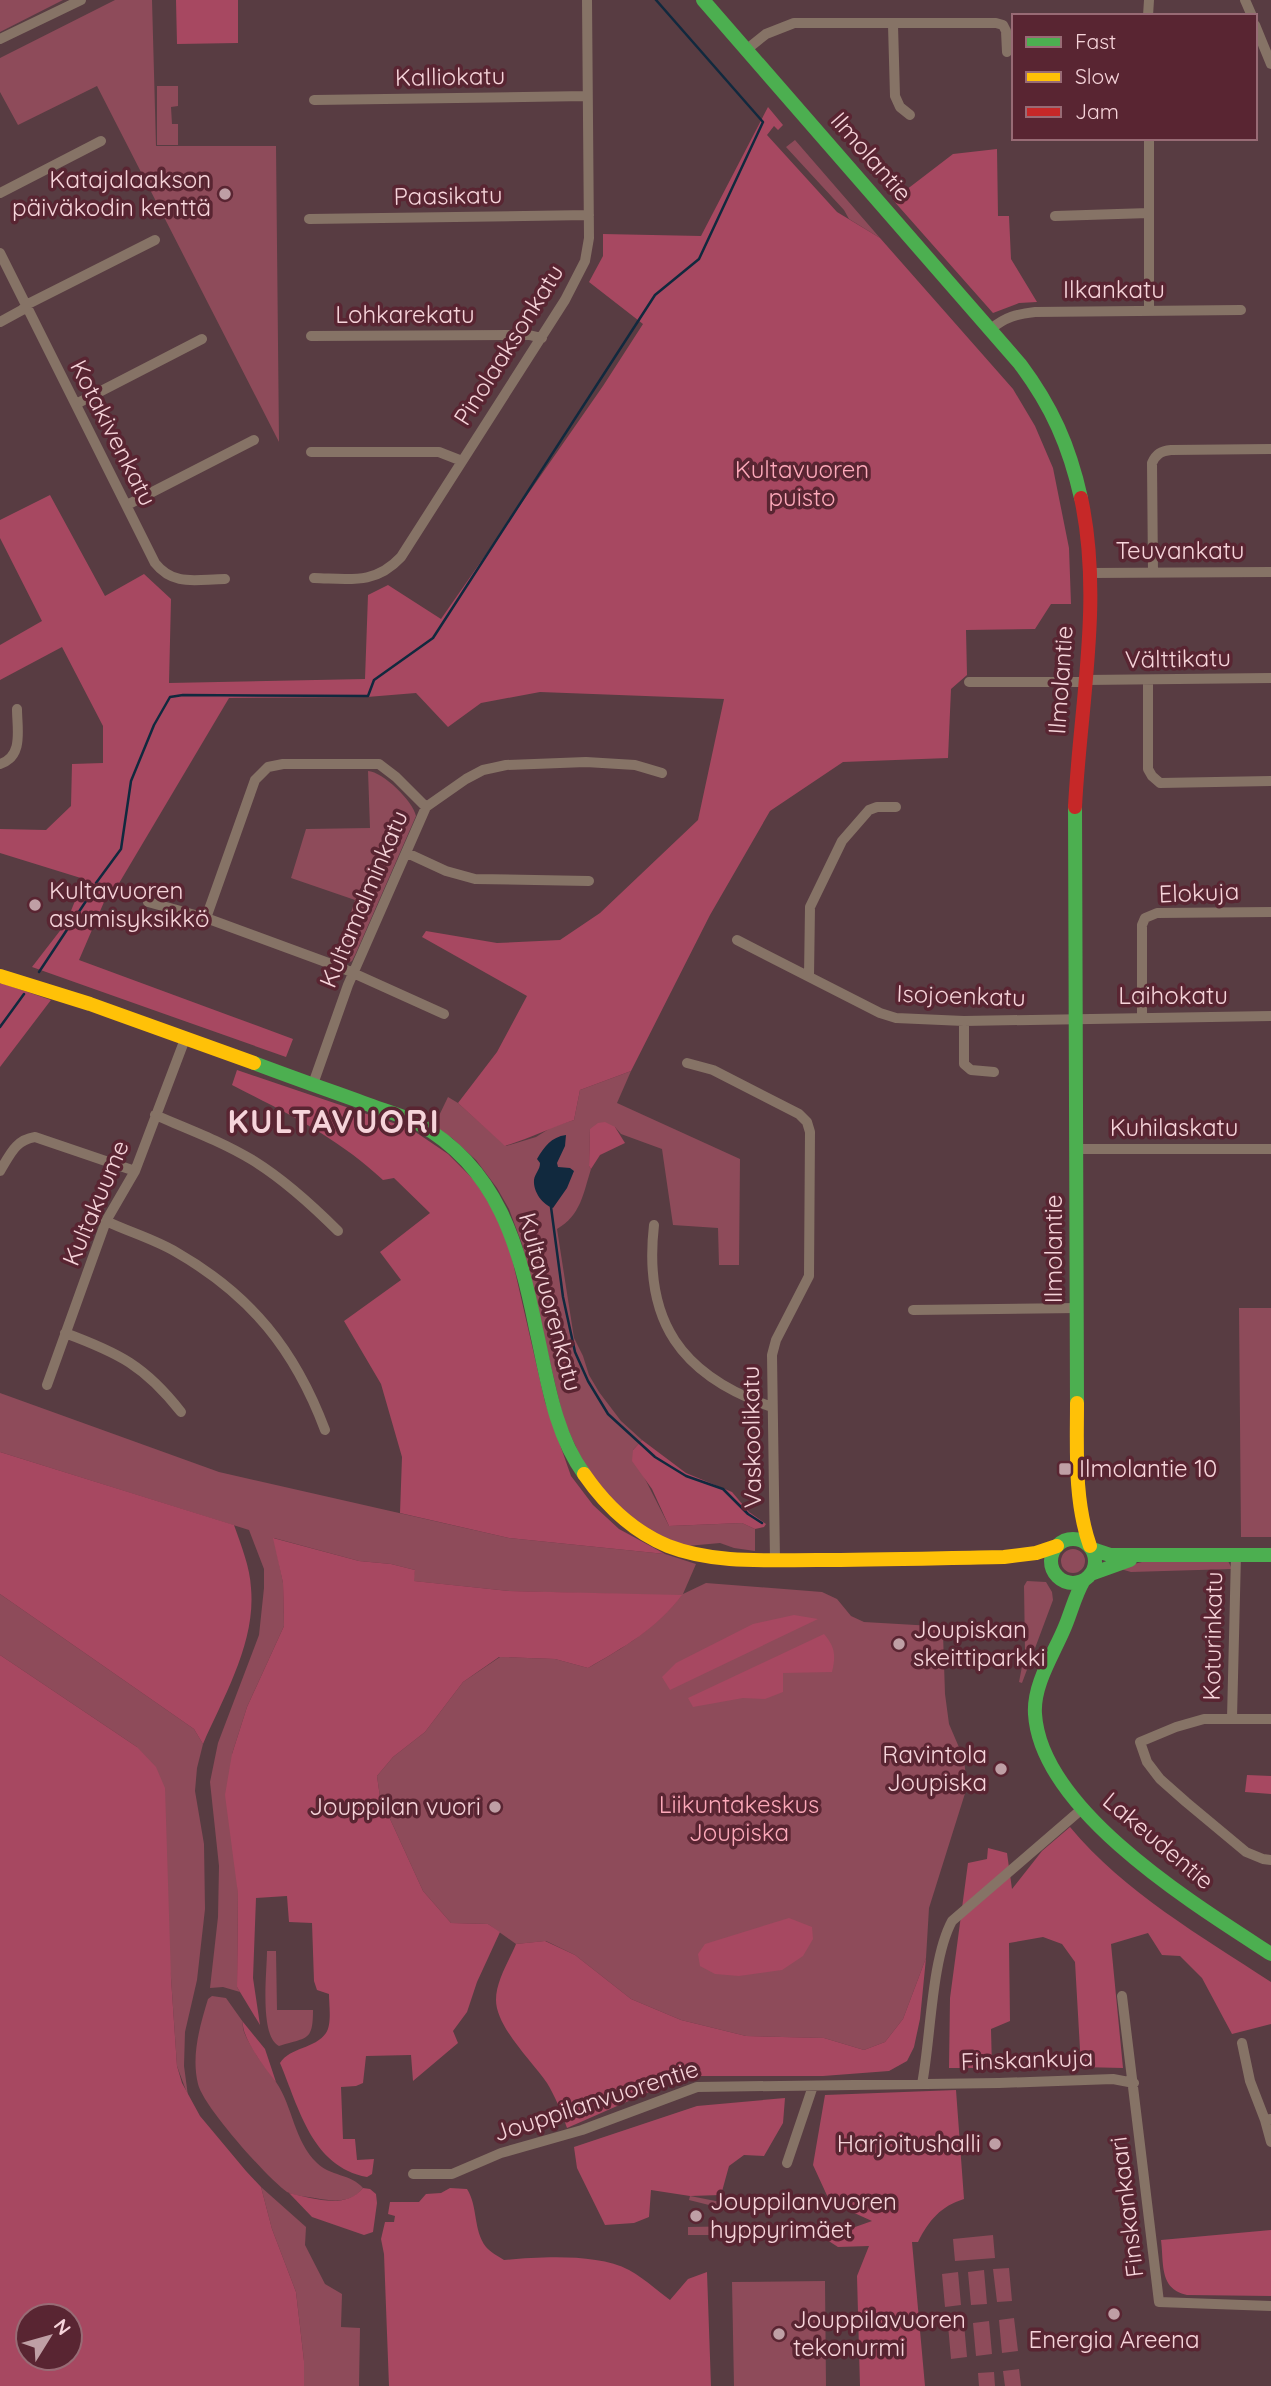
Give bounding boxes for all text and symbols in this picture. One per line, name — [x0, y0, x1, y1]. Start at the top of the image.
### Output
legend — [1012, 14, 1257, 140]
text: Fast — [1075, 28, 1116, 54]
street label: Kalliokatu — [394, 60, 505, 92]
text: Slow — [1075, 63, 1120, 89]
text: Jam — [1075, 98, 1119, 124]
street label: Ilmolantie — [825, 105, 919, 207]
place label: Katajalaakson päiväkodin kenttä — [12, 164, 211, 222]
street label: Paasikatu — [393, 179, 503, 211]
marker: Katajalaakson päiväkodin kenttä — [217, 186, 233, 202]
street label: Pinolaaksonkatu — [447, 258, 570, 430]
street label: Ilkankatu — [1063, 274, 1165, 304]
street label: Lohkarekatu — [335, 299, 475, 329]
street label: Kotakivenkatu — [64, 354, 164, 511]
park label: Kultavuoren puisto — [735, 454, 869, 512]
street label: Teuvankatu — [1116, 535, 1244, 565]
street label: Ilmolantie — [1041, 625, 1079, 735]
street label: Välttikatu — [1125, 642, 1231, 674]
street label: Kultamalminkatu — [312, 805, 414, 992]
place label: Kultavuoren asumisyksikkö — [49, 875, 210, 933]
street label: Elokuja — [1158, 876, 1240, 908]
marker: Kultavuoren asumisyksikkö — [27, 897, 43, 913]
street label: Isojoenkatu — [896, 978, 1026, 1012]
street label: Laihokatu — [1118, 980, 1228, 1010]
district label: KULTAVUORI — [227, 1101, 441, 1141]
street label: Kuhilaskatu — [1110, 1112, 1238, 1142]
street label: Kultakuume — [55, 1135, 135, 1270]
street label: Ilmolantie — [1038, 1195, 1068, 1303]
street label: Kultavuorenkatu — [513, 1209, 589, 1394]
street label: Vaskoolikatu — [735, 1366, 767, 1509]
place label: Ilmolantie 10 — [1079, 1453, 1217, 1483]
marker: Ilmolantie 10 — [1057, 1461, 1073, 1477]
street label: Koturinkatu — [1196, 1571, 1228, 1701]
place label: Joupiskan skeittiparkki — [913, 1614, 1046, 1672]
marker: Joupiskan skeittiparkki — [891, 1636, 907, 1652]
place label: Ravintola Joupiska — [882, 1739, 987, 1797]
marker: Ravintola Joupiska — [993, 1761, 1009, 1777]
street label: Lakeudentie — [1097, 1785, 1220, 1895]
park label: Liikuntakeskus Joupiska — [659, 1789, 819, 1847]
place label: Jouppilan vuori — [309, 1791, 481, 1821]
marker: Jouppilan vuori — [487, 1799, 503, 1815]
street label: Finskankuja — [960, 2042, 1094, 2076]
street label: Jouppilanvuorentie — [489, 2053, 702, 2147]
place label: Harjoitushalli — [837, 2128, 981, 2158]
street label: Finskankaari — [1102, 2135, 1150, 2279]
marker: Harjoitushalli — [987, 2136, 1003, 2152]
place label: Jouppilanvuoren hyppyrimäet — [710, 2186, 897, 2244]
marker: Jouppilanvuoren hyppyrimäet — [688, 2208, 704, 2224]
north arrow — [14, 2302, 84, 2372]
place label: Jouppilavuoren tekonurmi — [793, 2304, 966, 2362]
marker: Energia Areena — [1106, 2306, 1122, 2322]
text: N — [49, 2314, 76, 2340]
place label: Energia Areena — [1029, 2324, 1199, 2354]
marker: Jouppilavuoren tekonurmi — [771, 2326, 787, 2342]

